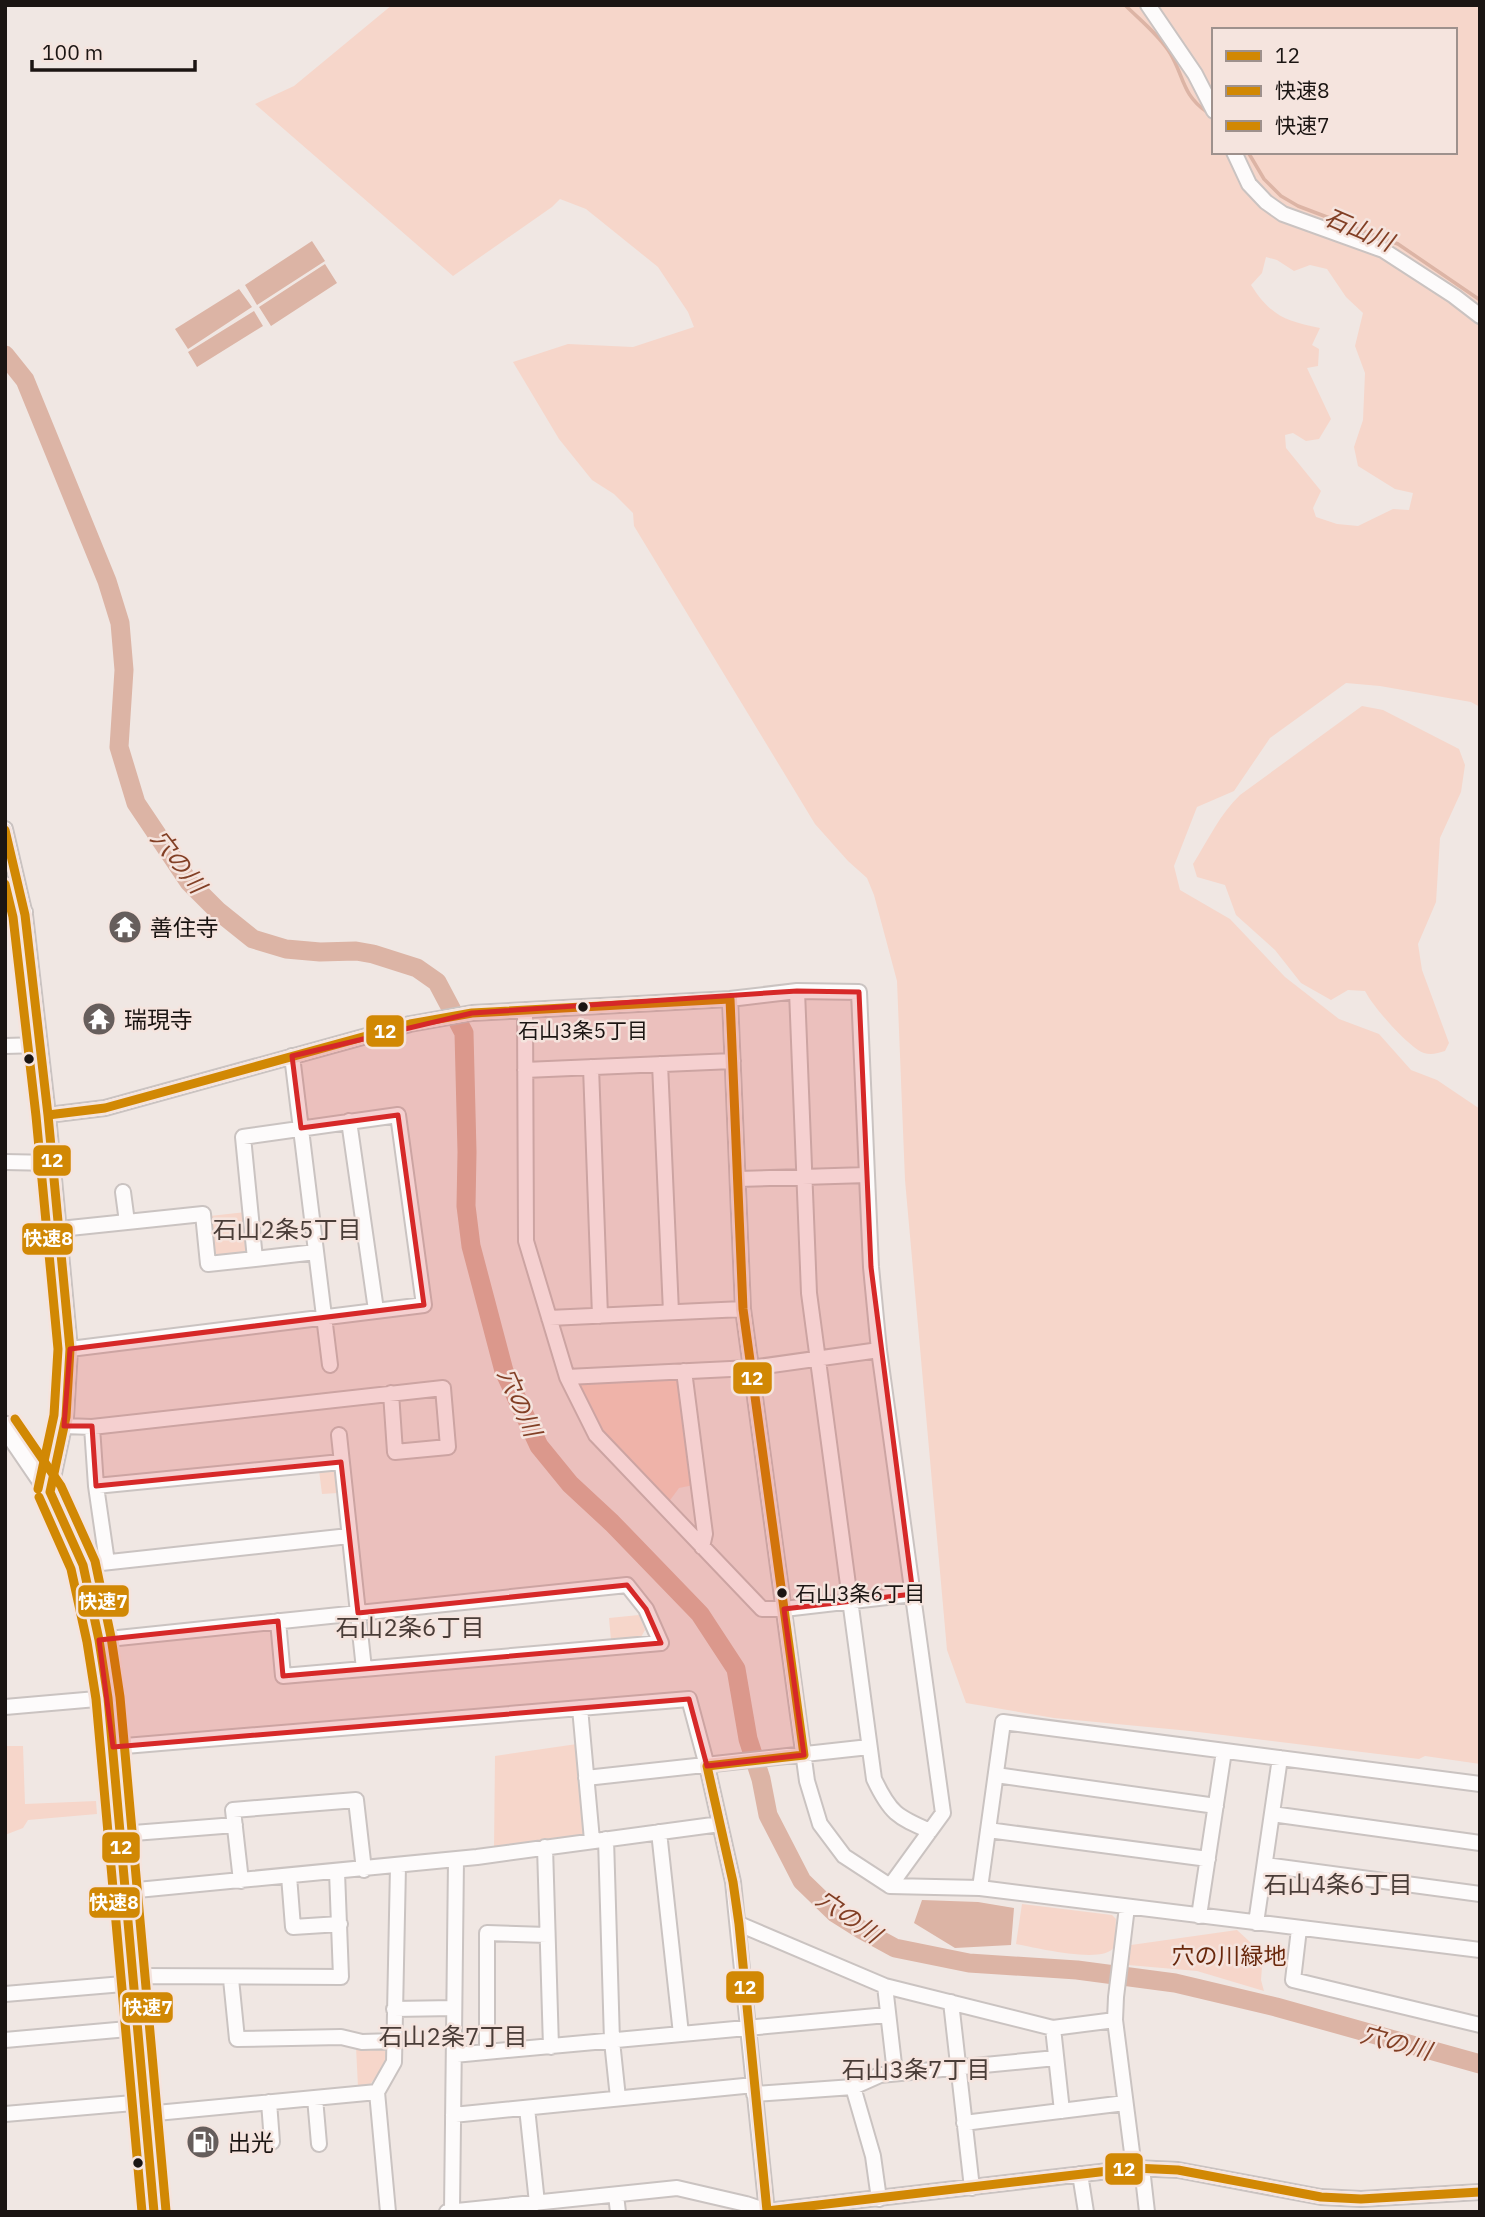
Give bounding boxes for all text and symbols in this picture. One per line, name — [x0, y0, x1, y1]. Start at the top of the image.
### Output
scale bar — [32, 28, 194, 72]
legend — [1212, 28, 1457, 154]
text: 100 m — [42, 38, 103, 66]
text: 12 — [1275, 41, 1300, 69]
text: 快速8 — [1275, 76, 1330, 104]
text: 快速7 — [1275, 111, 1330, 139]
water label: 石山川 — [1320, 200, 1401, 259]
water label: 穴の川 — [144, 823, 216, 902]
temple icon: 善住寺 — [106, 908, 144, 946]
place label: 善住寺 — [150, 912, 219, 942]
temple icon: 瑞現寺 — [80, 1000, 118, 1038]
marker: 石山3条5丁目 — [576, 1000, 590, 1014]
place label: 瑞現寺 — [124, 1004, 193, 1034]
line badge: 12 — [365, 1014, 405, 1048]
place label: 石山3条5丁目 — [518, 1016, 648, 1044]
text: 12 — [374, 1019, 396, 1043]
unlabelled marker — [22, 1052, 36, 1066]
line badge: 12 — [32, 1144, 72, 1177]
text: 12 — [41, 1148, 63, 1172]
district label: 石山2条5丁目 — [213, 1213, 361, 1245]
line badge: 快速8 — [21, 1222, 74, 1256]
text: 快速8 — [23, 1226, 73, 1250]
line badge: 12 — [732, 1361, 773, 1395]
water label: 穴の川 — [491, 1363, 550, 1444]
text: 12 — [741, 1366, 763, 1390]
place label: 石山3条6丁目 — [795, 1579, 925, 1607]
line badge: 快速7 — [77, 1584, 130, 1618]
marker: 石山3条6丁目 — [775, 1586, 789, 1600]
text: 快速7 — [78, 1589, 128, 1613]
district label: 石山2条6丁目 — [336, 1611, 484, 1643]
line badge: 12 — [101, 1831, 141, 1864]
text: 12 — [110, 1835, 132, 1859]
district label: 石山4条6丁目 — [1264, 1868, 1412, 1900]
water label: 穴の川 — [810, 1882, 890, 1951]
line badge: 快速8 — [88, 1886, 141, 1919]
text: 快速8 — [89, 1890, 139, 1914]
park label: 穴の川緑地 — [1172, 1940, 1287, 1970]
line badge: 12 — [725, 1970, 765, 2004]
text: 12 — [734, 1975, 756, 1999]
line badge: 快速7 — [121, 1991, 174, 2024]
text: 快速7 — [123, 1995, 173, 2019]
water label: 穴の川 — [1357, 2017, 1438, 2068]
district label: 石山2条7丁目 — [379, 2020, 527, 2052]
district label: 石山3条7丁目 — [842, 2053, 990, 2085]
fuel station icon: 出光 — [184, 2123, 222, 2161]
place label: 出光 — [228, 2127, 274, 2157]
line badge: 12 — [1104, 2152, 1144, 2186]
unlabelled marker — [131, 2156, 145, 2170]
text: 12 — [1113, 2157, 1135, 2181]

